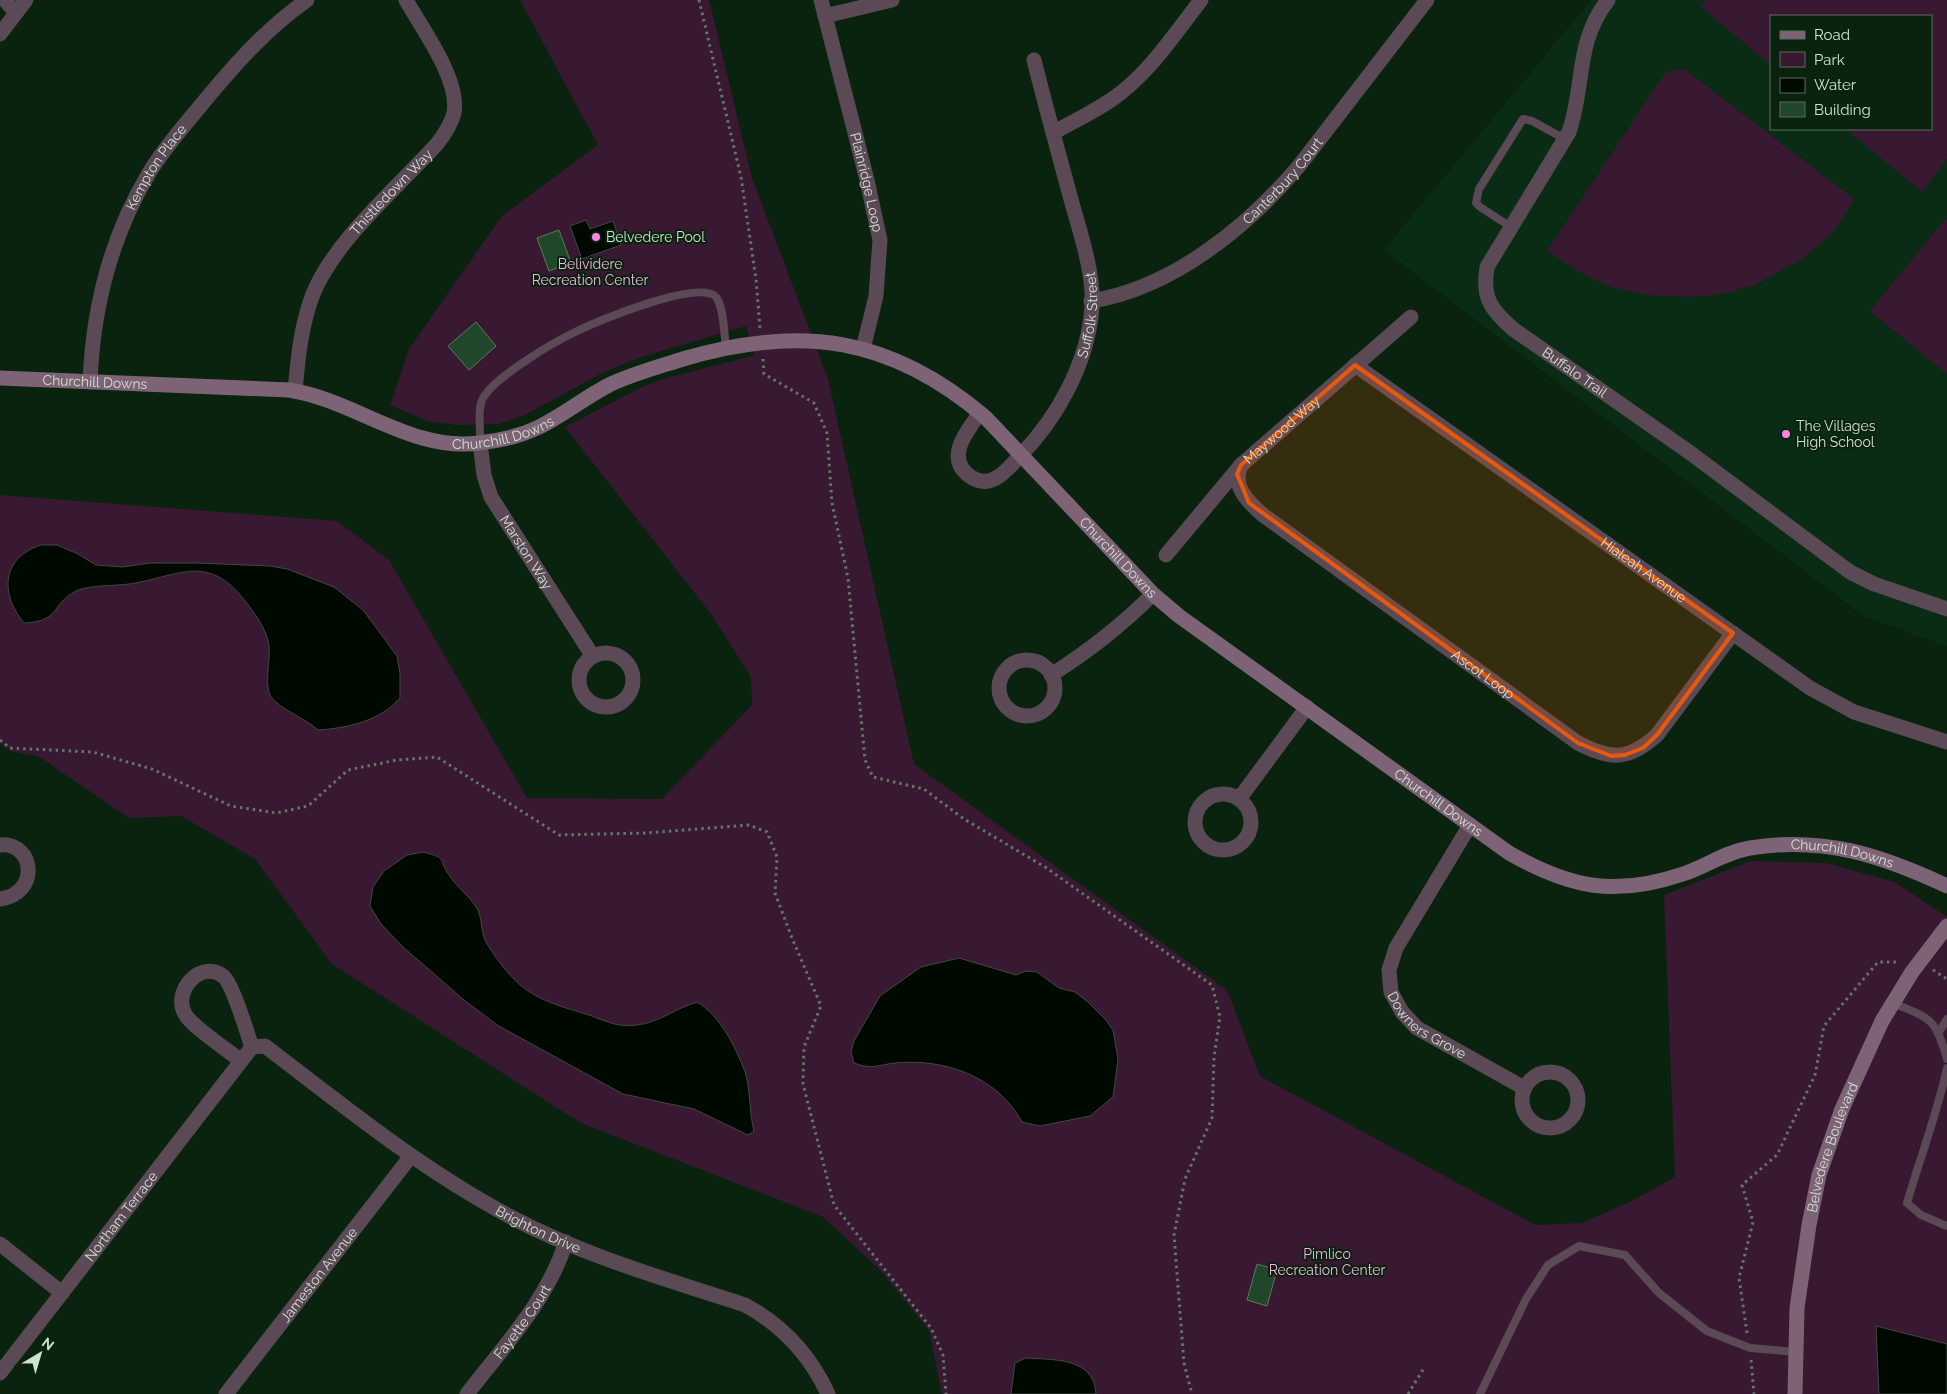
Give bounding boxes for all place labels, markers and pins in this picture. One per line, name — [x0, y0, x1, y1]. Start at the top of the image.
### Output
place label: Belvedere Pool — [606, 229, 705, 245]
marker: Belvedere Pool — [590, 231, 602, 243]
place label: The Villages High School — [1796, 418, 1876, 450]
marker: The Villages High School — [1780, 428, 1792, 440]

